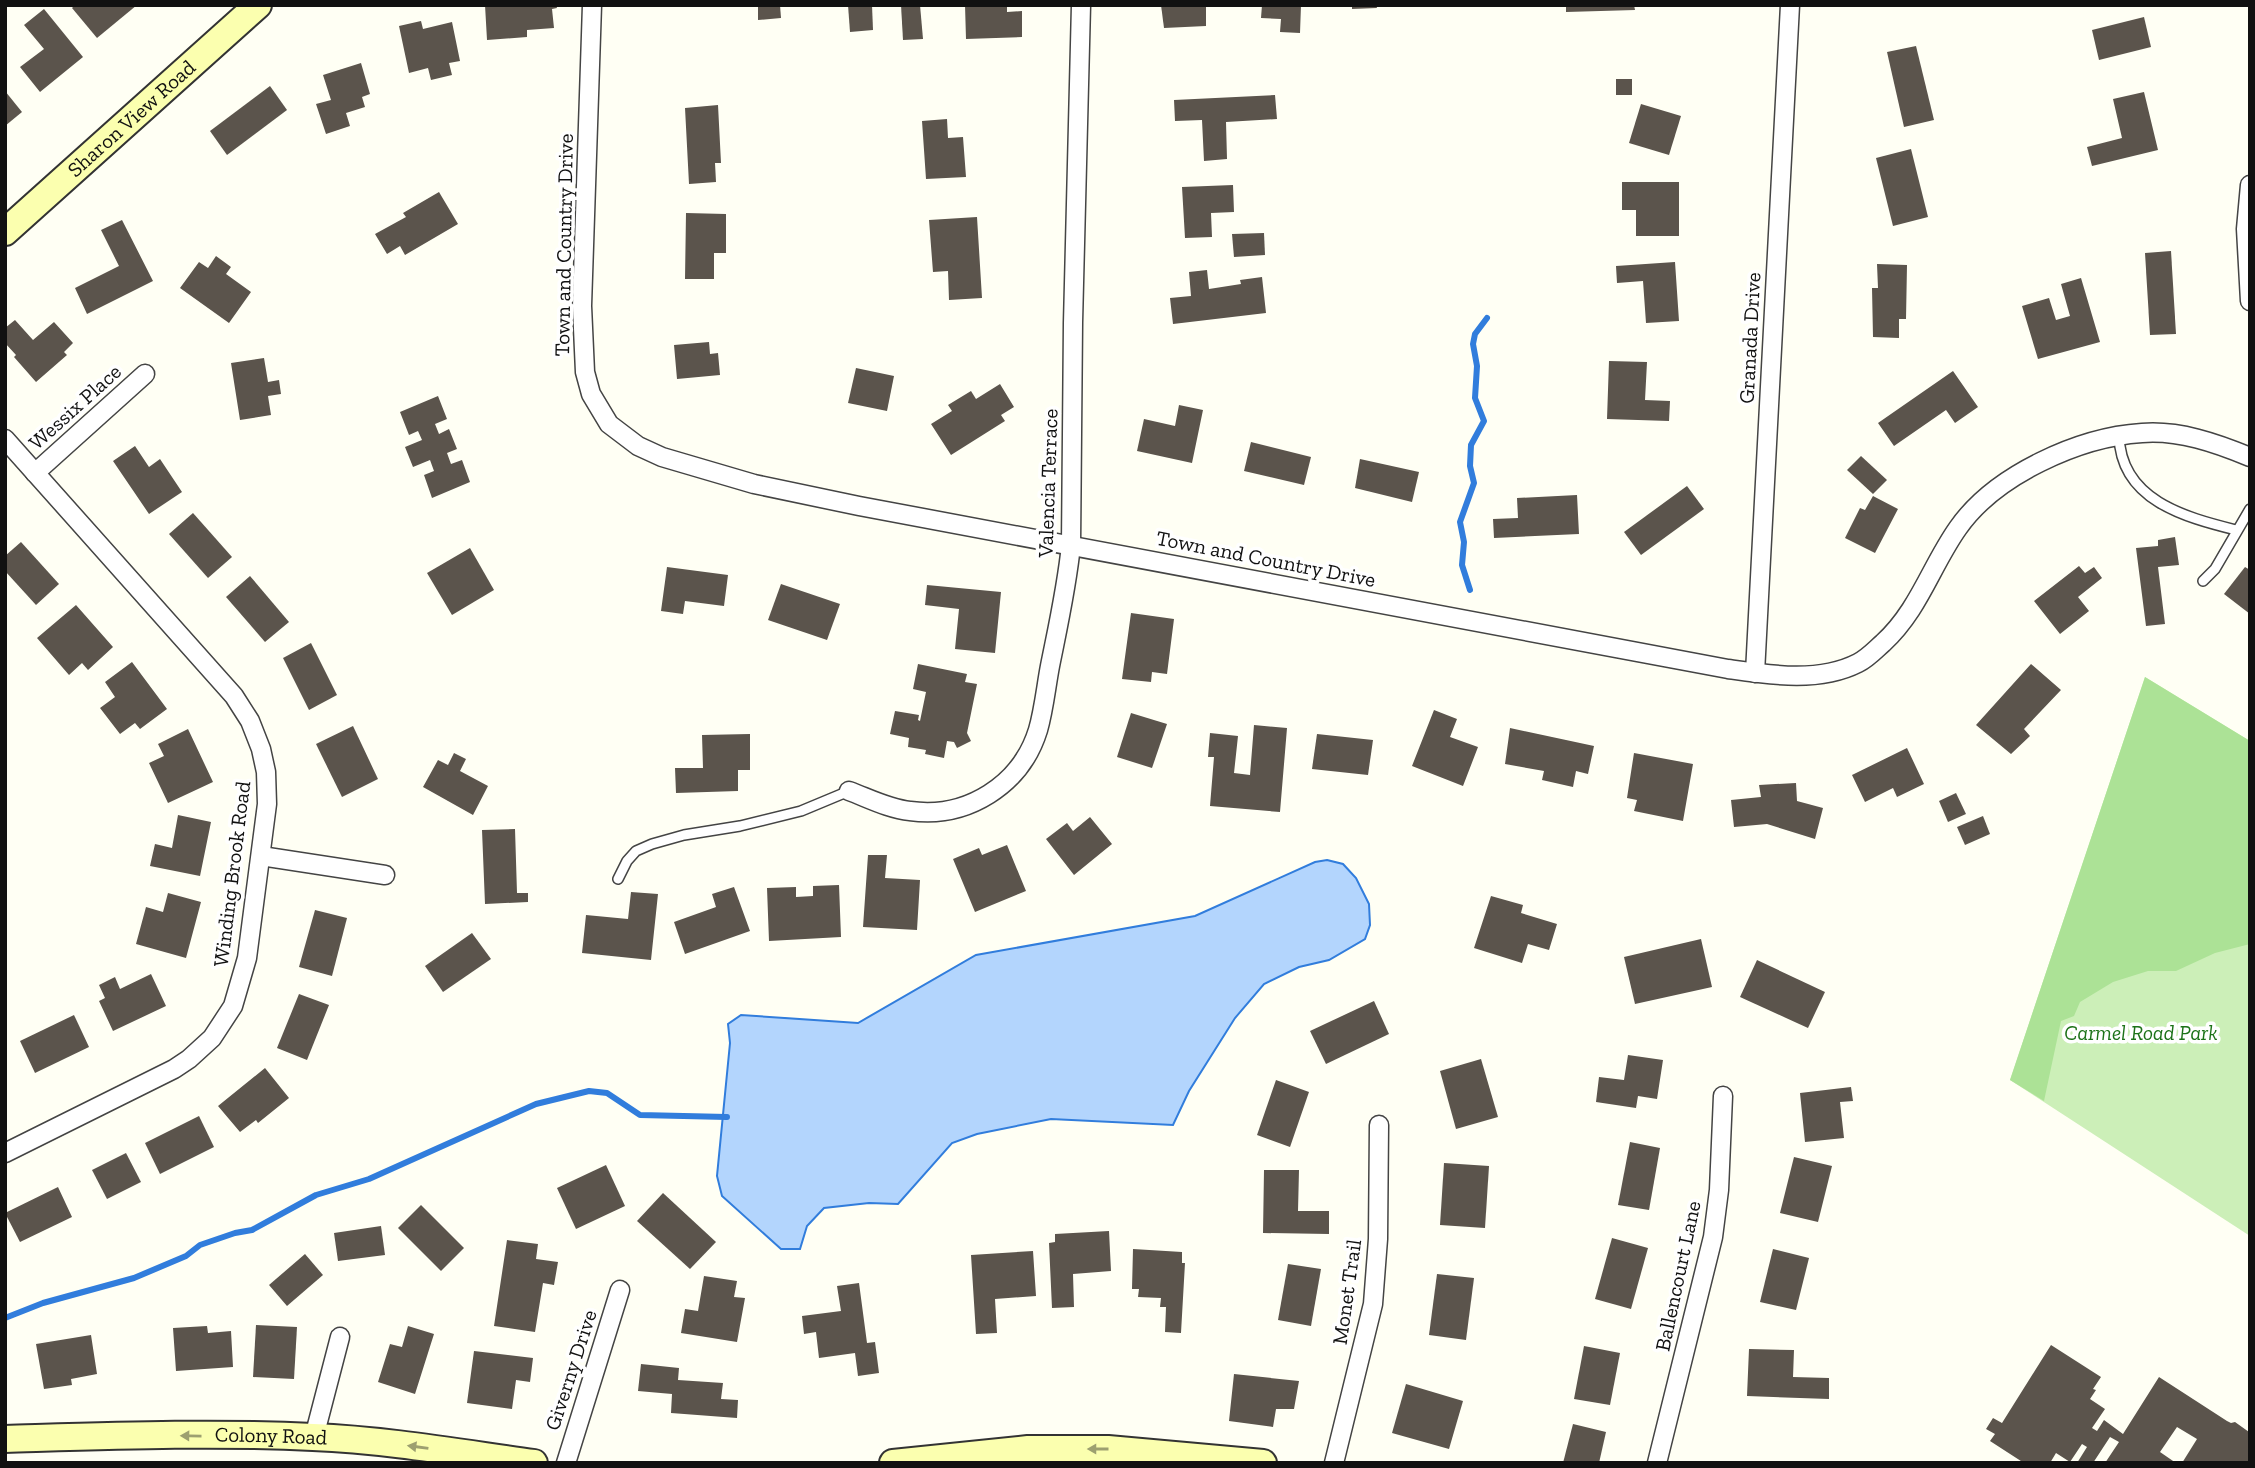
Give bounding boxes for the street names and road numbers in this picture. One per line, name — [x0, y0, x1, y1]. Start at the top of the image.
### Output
street label: Sharon View Road — [62, 54, 201, 182]
street label: Town and Country Drive — [549, 133, 578, 357]
street label: Granada Drive — [1734, 272, 1765, 404]
street label: Wessix Place — [23, 359, 126, 455]
street label: Valencia Terrace — [1032, 408, 1063, 559]
street label: Town and Country Drive — [1154, 525, 1378, 592]
street label: Winding Brook Road — [208, 779, 255, 968]
street label: Ballencourt Lane — [1649, 1198, 1706, 1353]
street label: Monet Trail — [1327, 1237, 1366, 1346]
street label: Giverny Drive — [539, 1306, 602, 1433]
street label: Colony Road — [215, 1422, 328, 1450]

